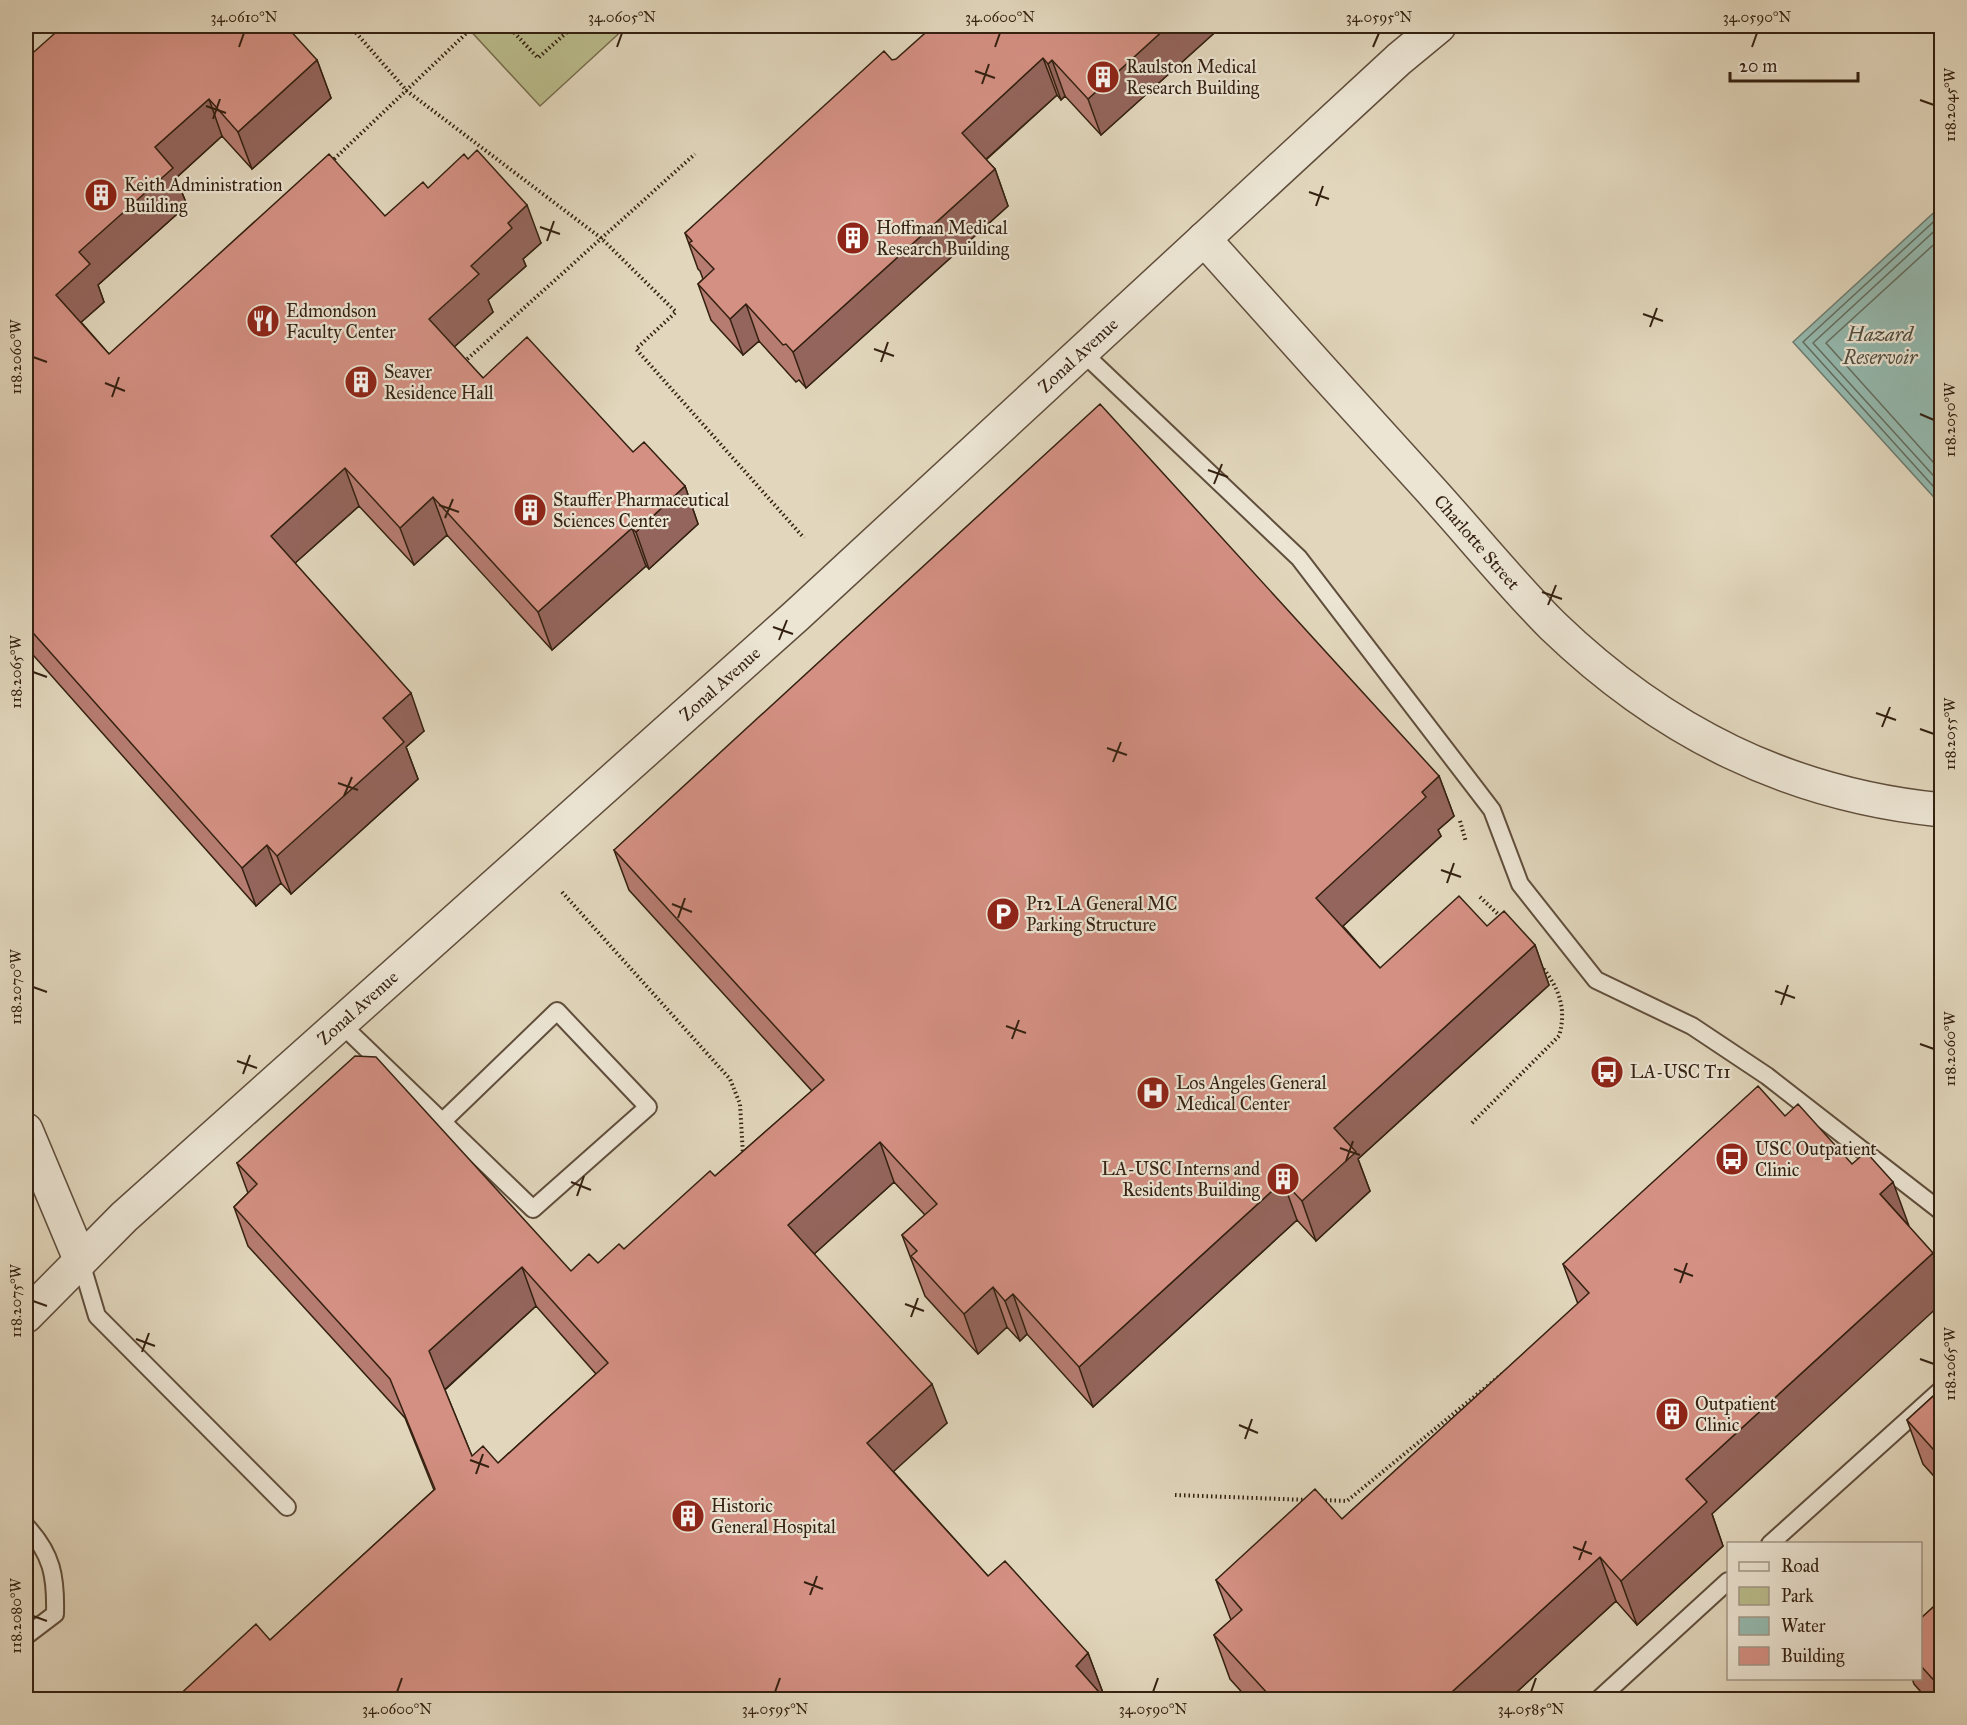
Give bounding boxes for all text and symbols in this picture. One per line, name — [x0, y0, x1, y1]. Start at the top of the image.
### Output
text: 34.0610°N — [211, 8, 278, 26]
text: 34.0605°N — [588, 8, 656, 26]
text: 34.0600°N — [965, 8, 1035, 26]
text: 34.0595°N — [1346, 8, 1413, 26]
text: 34.0590°N — [1723, 8, 1792, 26]
scale bar — [1730, 45, 1858, 83]
text: 20 m — [1739, 55, 1777, 77]
place label: Raulston Medical Research Building — [1126, 56, 1260, 100]
building icon: Raulston Medical Research Building — [1085, 59, 1121, 95]
text: 118.2045°W — [1941, 67, 1959, 142]
place label: Keith Administration Building — [124, 174, 283, 218]
building icon: Keith Administration Building — [83, 177, 119, 213]
place label: Hoffman Medical Research Building — [876, 217, 1010, 261]
building icon: Hoffman Medical Research Building — [835, 220, 871, 256]
place label: Edmondson Faculty Center — [286, 300, 396, 343]
restaurant icon: Edmondson Faculty Center — [245, 303, 281, 339]
street label: Zonal Avenue — [1034, 313, 1123, 398]
text: 118.2060°W — [7, 319, 25, 395]
water label: Hazard Reservoir — [1842, 322, 1919, 369]
place label: Seaver Residence Hall — [384, 361, 494, 404]
building icon: Seaver Residence Hall — [343, 364, 379, 400]
text: 118.2050°W — [1941, 382, 1959, 457]
place label: Stauffer Pharmaceutical Sciences Center — [553, 489, 729, 532]
street label: Charlotte Street — [1429, 490, 1525, 595]
building icon: Stauffer Pharmaceutical Sciences Center — [512, 492, 548, 528]
text: 118.2065°W — [7, 635, 25, 709]
street label: Zonal Avenue — [675, 642, 765, 726]
text: 118.2055°W — [1941, 697, 1959, 770]
place label: P12 LA General MC Parking Structure — [1026, 893, 1178, 937]
parking icon: P12 LA General MC Parking Structure — [985, 896, 1021, 932]
text: 118.2070°W — [7, 949, 25, 1025]
street label: Zonal Avenue — [313, 966, 403, 1050]
text: 118.2060°W — [1941, 1011, 1959, 1087]
bus stop icon: LA-USC T11 — [1589, 1054, 1625, 1090]
place label: LA-USC T11 — [1630, 1061, 1731, 1083]
place label: Los Angeles General Medical Center — [1176, 1072, 1327, 1115]
hospital icon: Los Angeles General Medical Center — [1135, 1075, 1171, 1111]
place label: USC Outpatient Clinic — [1755, 1138, 1877, 1181]
bus stop icon: USC Outpatient Clinic — [1714, 1141, 1750, 1177]
place label: LA-USC Interns and Residents Building — [1102, 1158, 1261, 1202]
building icon: LA-USC Interns and Residents Building — [1265, 1161, 1301, 1197]
text: 118.2075°W — [7, 1263, 25, 1338]
text: 118.2065°W — [1941, 1327, 1959, 1401]
place label: Outpatient Clinic — [1695, 1393, 1777, 1436]
building icon: Outpatient Clinic — [1654, 1396, 1690, 1432]
place label: Historic General Hospital — [711, 1495, 836, 1538]
building icon: Historic General Hospital — [670, 1498, 706, 1534]
legend — [1727, 1542, 1922, 1680]
text: Road — [1781, 1555, 1819, 1577]
text: 118.2080°W — [7, 1578, 25, 1654]
text: Park — [1781, 1585, 1814, 1607]
text: Water — [1781, 1615, 1826, 1637]
text: Building — [1781, 1645, 1845, 1668]
text: 34.0600°N — [362, 1700, 432, 1718]
text: 34.0595°N — [742, 1700, 809, 1718]
text: 34.0590°N — [1119, 1700, 1188, 1718]
text: 34.0585°N — [1498, 1700, 1565, 1718]

